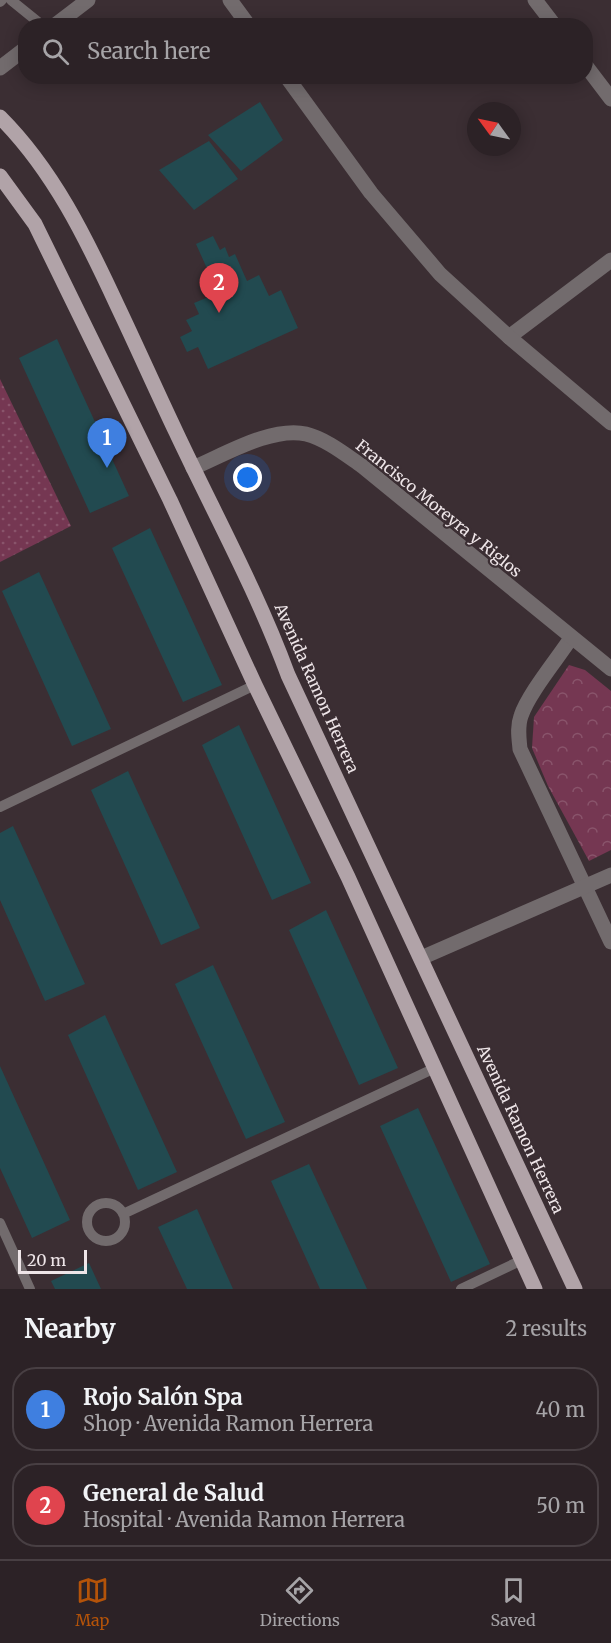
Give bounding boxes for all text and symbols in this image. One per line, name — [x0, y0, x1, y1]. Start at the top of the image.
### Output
search box — [18, 18, 593, 84]
icon: search — [39, 35, 72, 68]
text: Search here — [87, 37, 210, 65]
north arrow — [467, 102, 521, 156]
pin: 2 — [200, 264, 238, 313]
pin: 1 — [88, 418, 126, 468]
street label: Francisco Moreyra y Riglos — [352, 435, 526, 581]
your location — [233, 463, 262, 492]
street label: Avenida Ramon Herrera — [270, 599, 364, 776]
street label: Avenida Ramon Herrera — [473, 1041, 569, 1217]
scale bar — [18, 1247, 87, 1274]
text: 20 m — [27, 1250, 66, 1270]
text: Nearby — [24, 1312, 116, 1345]
text: 2 results — [505, 1316, 587, 1341]
text: Rojo Salón Spa — [83, 1383, 243, 1411]
text: 1 — [41, 1397, 50, 1422]
text: 40 m — [535, 1397, 585, 1422]
text: Shop · Avenida Ramon Herrera — [83, 1411, 373, 1436]
text: General de Salud — [83, 1479, 264, 1507]
text: 2 — [40, 1493, 51, 1518]
text: 50 m — [536, 1493, 585, 1518]
text: Hospital · Avenida Ramon Herrera — [83, 1507, 405, 1532]
tab: Map — [75, 1574, 109, 1630]
tab: Directions — [260, 1574, 340, 1630]
tab: Saved — [490, 1574, 536, 1630]

